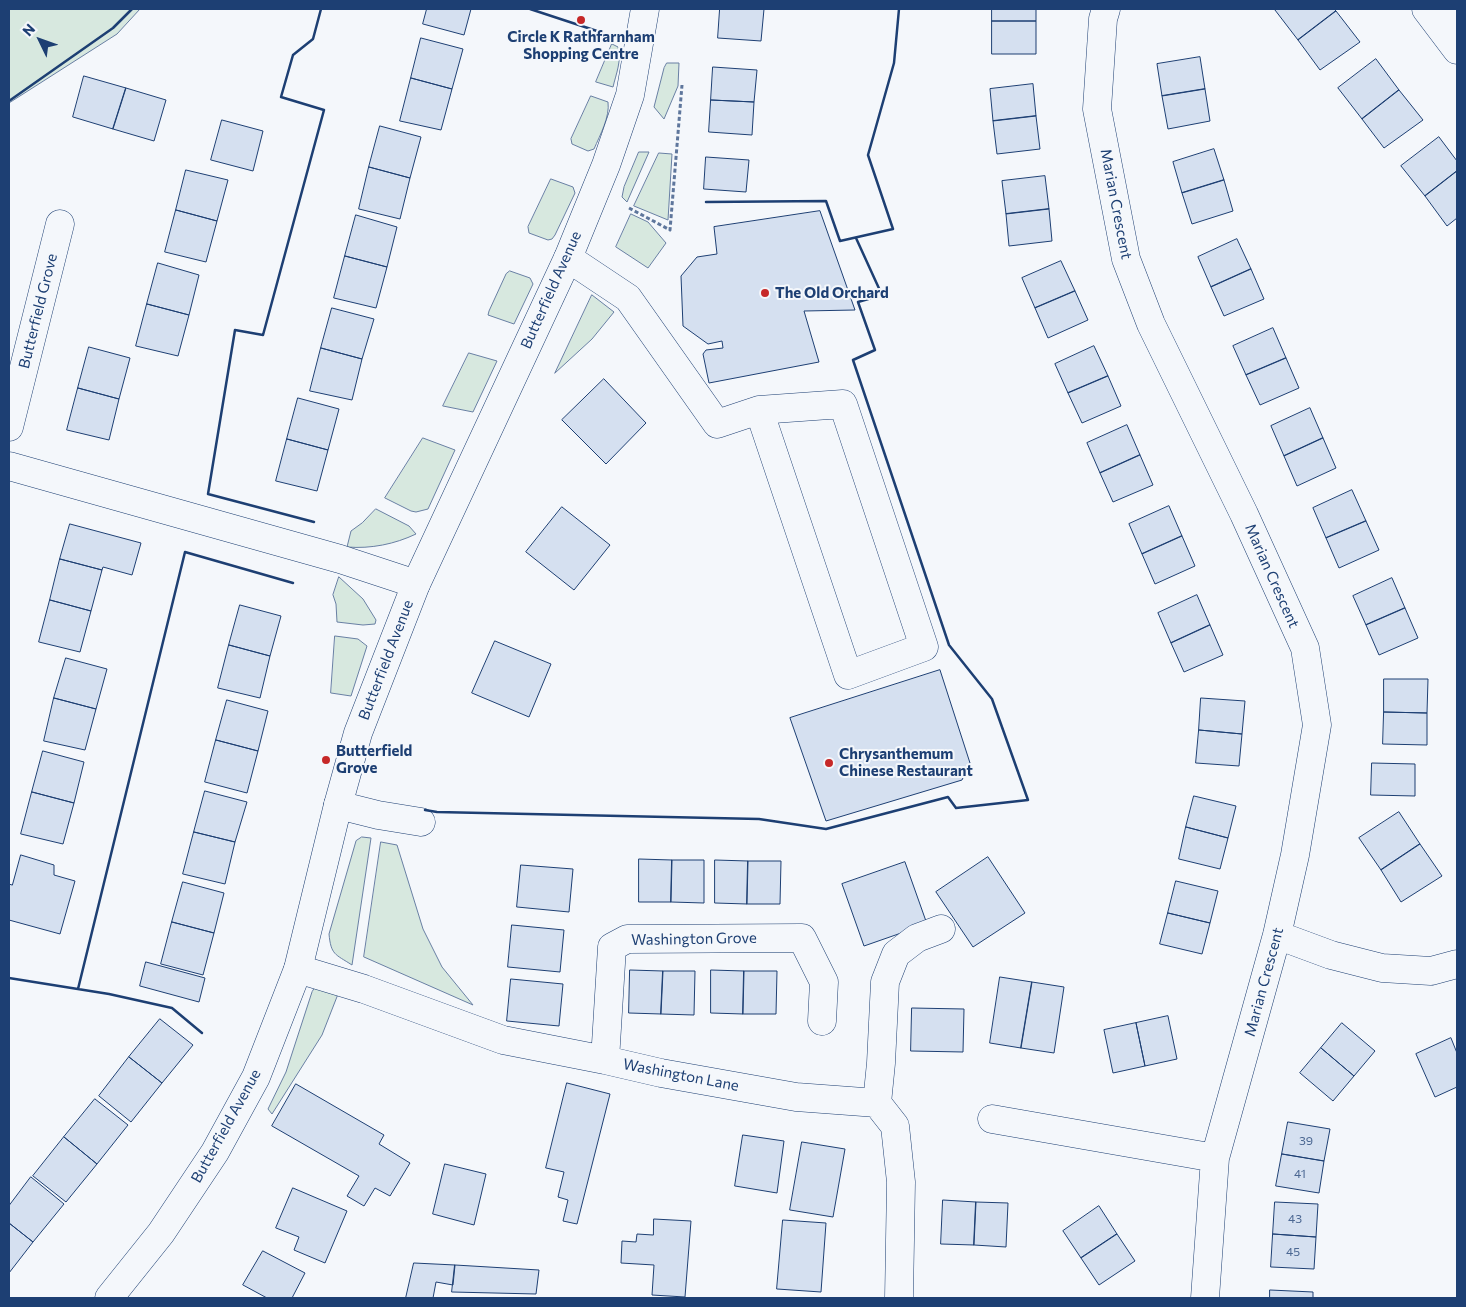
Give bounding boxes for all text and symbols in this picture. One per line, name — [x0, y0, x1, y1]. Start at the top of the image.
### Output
marker: Circle K Rathfarnham Shopping Centre — [575, 14, 587, 26]
north arrow — [15, 15, 65, 65]
text: N — [19, 20, 38, 39]
place label: Circle K Rathfarnham Shopping Centre — [507, 28, 655, 63]
street label: Marian Crescent — [1096, 147, 1136, 261]
street label: Butterfield Avenue — [517, 228, 585, 352]
street label: Butterfield Grove — [15, 252, 61, 370]
place label: The Old Orchard — [775, 284, 889, 302]
marker: The Old Orchard — [759, 287, 771, 299]
street label: Marian Crescent — [1241, 521, 1303, 631]
street label: Butterfield Avenue — [355, 597, 417, 723]
place label: Butterfield Grove — [336, 742, 412, 777]
place label: Chrysanthemum Chinese Restaurant — [839, 745, 973, 780]
marker: Butterfield Grove — [320, 754, 332, 766]
marker: Chrysanthemum Chinese Restaurant — [823, 757, 835, 769]
street label: Marian Crescent — [1241, 926, 1287, 1038]
street label: Washington Grove — [631, 929, 757, 949]
street label: Washington Lane — [621, 1055, 741, 1095]
street label: Butterfield Avenue — [187, 1066, 265, 1186]
house number: 39 — [1299, 1134, 1313, 1148]
house number: 41 — [1294, 1167, 1306, 1181]
house number: 43 — [1288, 1212, 1302, 1226]
house number: 45 — [1286, 1245, 1300, 1259]

